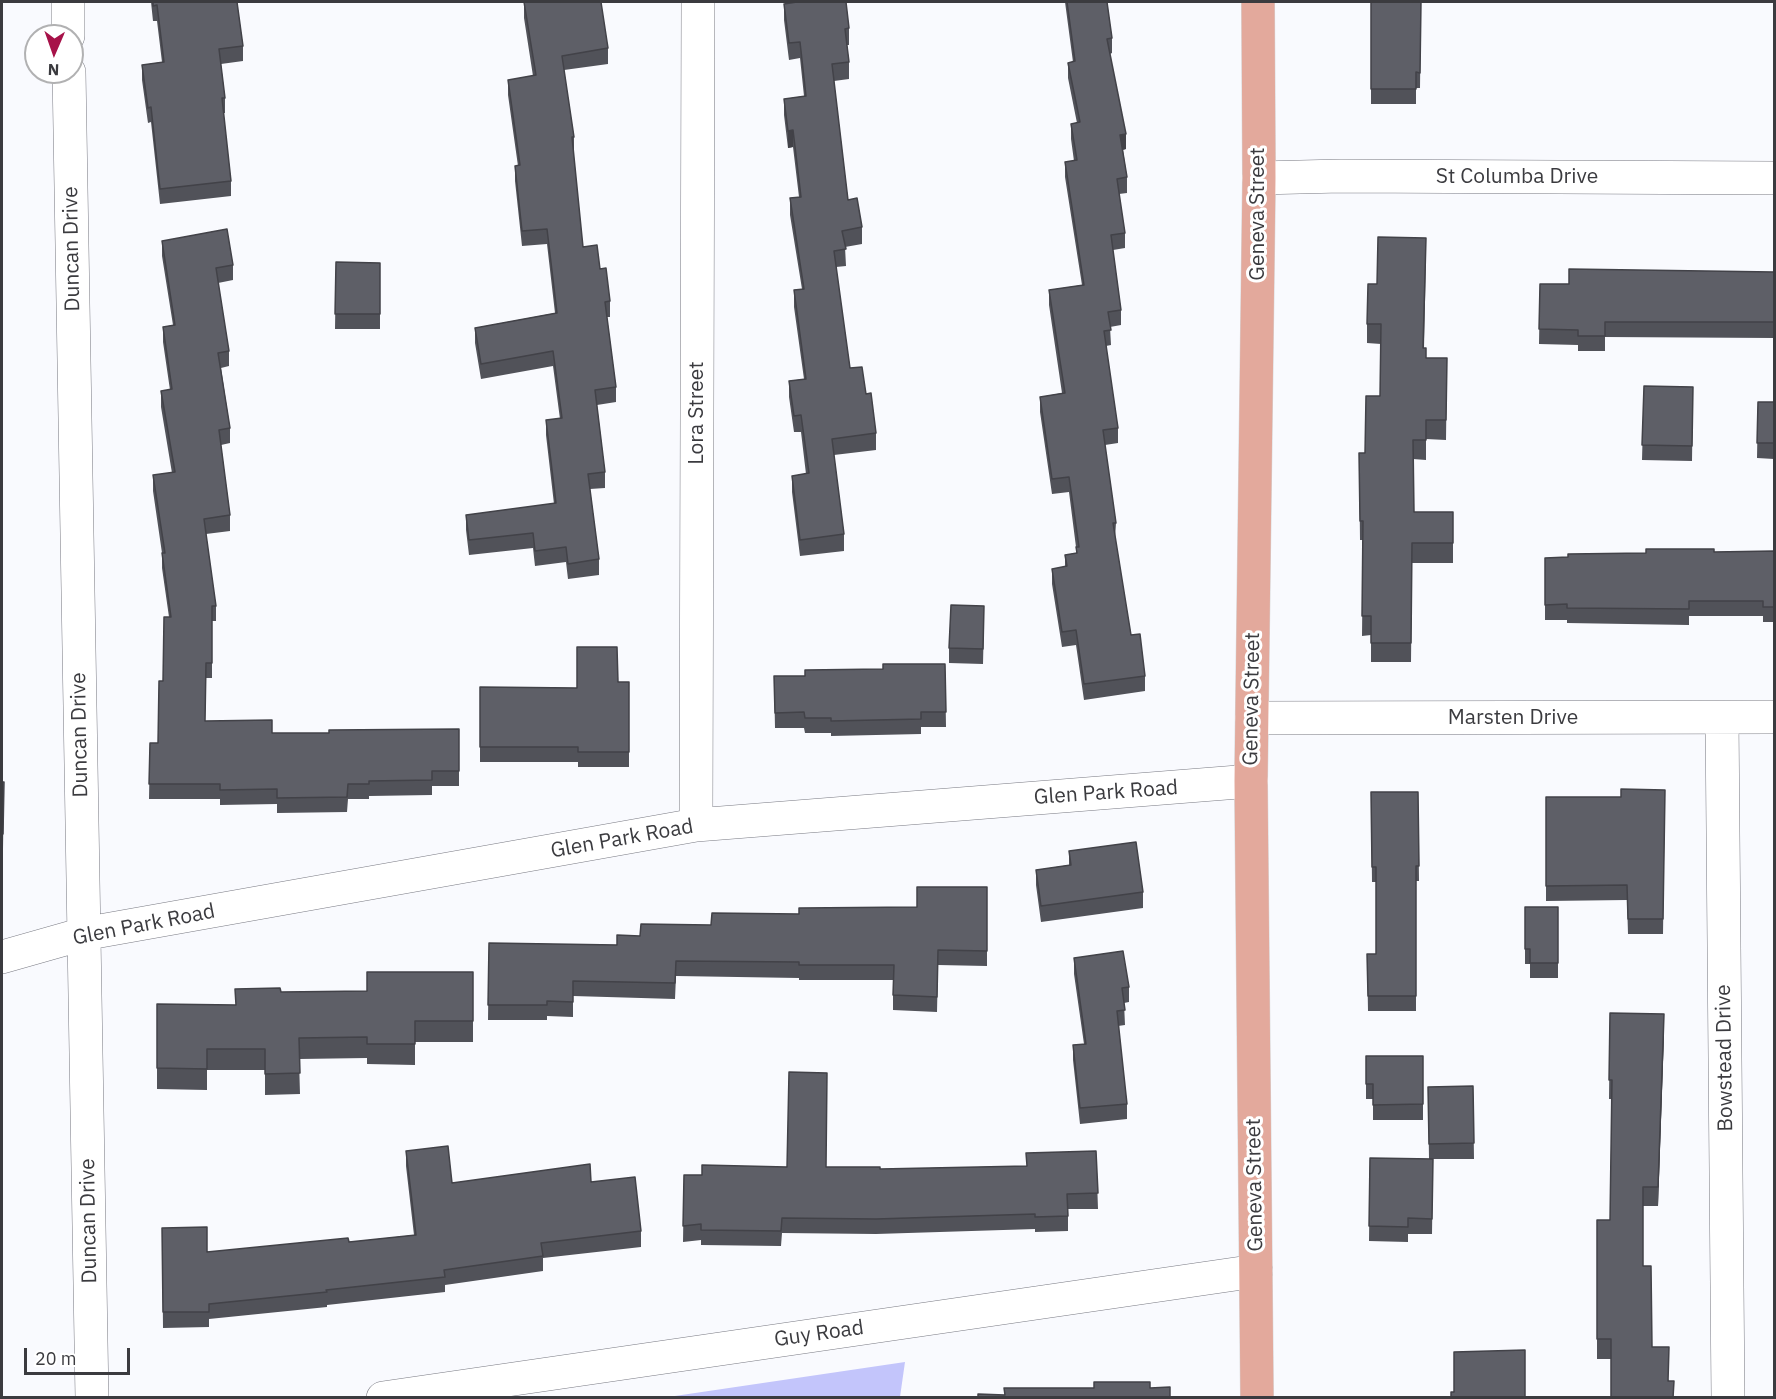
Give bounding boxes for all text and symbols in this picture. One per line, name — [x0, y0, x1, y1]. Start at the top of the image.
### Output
north arrow — [24, 24, 84, 84]
text: N — [47, 60, 60, 80]
street label: Geneva Street — [1245, 147, 1271, 281]
street label: St Columba Drive — [1436, 164, 1598, 190]
street label: Duncan Drive — [58, 186, 86, 312]
street label: Lora Street — [684, 361, 710, 465]
street label: Geneva Street — [1238, 632, 1266, 766]
street label: Duncan Drive — [66, 672, 94, 798]
street label: Marsten Drive — [1448, 705, 1578, 731]
street label: Glen Park Road — [1033, 775, 1179, 811]
street label: Glen Park Road — [549, 814, 695, 864]
street label: Glen Park Road — [71, 899, 217, 951]
street label: Bowstead Drive — [1711, 984, 1739, 1132]
street label: Geneva Street — [1241, 1118, 1269, 1252]
street label: Duncan Drive — [75, 1158, 103, 1284]
street label: Guy Road — [773, 1315, 865, 1353]
scale bar — [27, 1336, 134, 1374]
text: 20 m — [35, 1347, 77, 1370]

